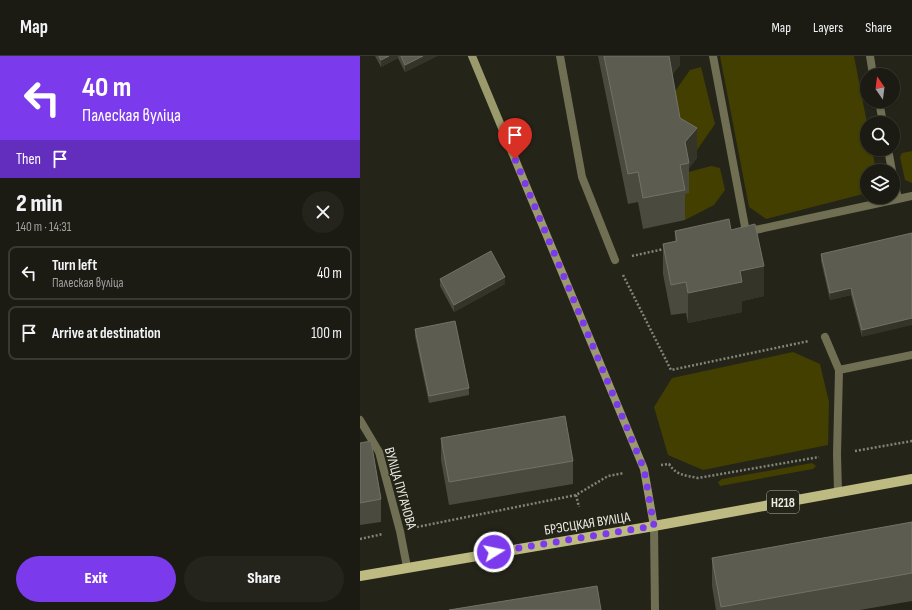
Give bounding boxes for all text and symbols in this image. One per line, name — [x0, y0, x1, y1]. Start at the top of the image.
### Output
text: Map — [20, 16, 48, 39]
text: Map — [771, 19, 791, 36]
text: Layers — [813, 19, 843, 36]
text: Share — [865, 19, 892, 36]
north arrow — [860, 68, 900, 108]
map controls — [860, 68, 900, 204]
text: 40 m — [82, 71, 131, 104]
icon: left — [16, 72, 68, 124]
text: Палеская вуліца — [82, 105, 181, 126]
button: search — [860, 116, 900, 156]
pin — [498, 118, 532, 159]
icon: arrive — [504, 124, 526, 146]
icon: arrive — [49, 148, 71, 170]
text: Then — [16, 150, 41, 169]
button: layers — [860, 164, 900, 204]
text: 2 min — [16, 189, 63, 218]
button: close — [302, 191, 344, 233]
text: 140 m · 14:31 — [16, 219, 71, 235]
text: Turn left — [52, 256, 97, 275]
icon: left — [18, 262, 40, 284]
text: 40 m — [317, 264, 342, 283]
text: Палеская вуліца — [52, 275, 123, 291]
icon: arrive — [18, 322, 40, 344]
text: Arrive at destination — [52, 324, 161, 343]
text: 100 m — [311, 324, 342, 343]
street label: ВУЛІЦА ПУГАЧОВА — [381, 445, 421, 532]
road number: Н218 — [767, 491, 799, 513]
street label: БРЭСЦКАЯ ВУЛІЦА — [543, 508, 632, 539]
position arrow — [473, 531, 515, 573]
button: Exit — [16, 556, 176, 602]
button: Share — [184, 556, 344, 602]

